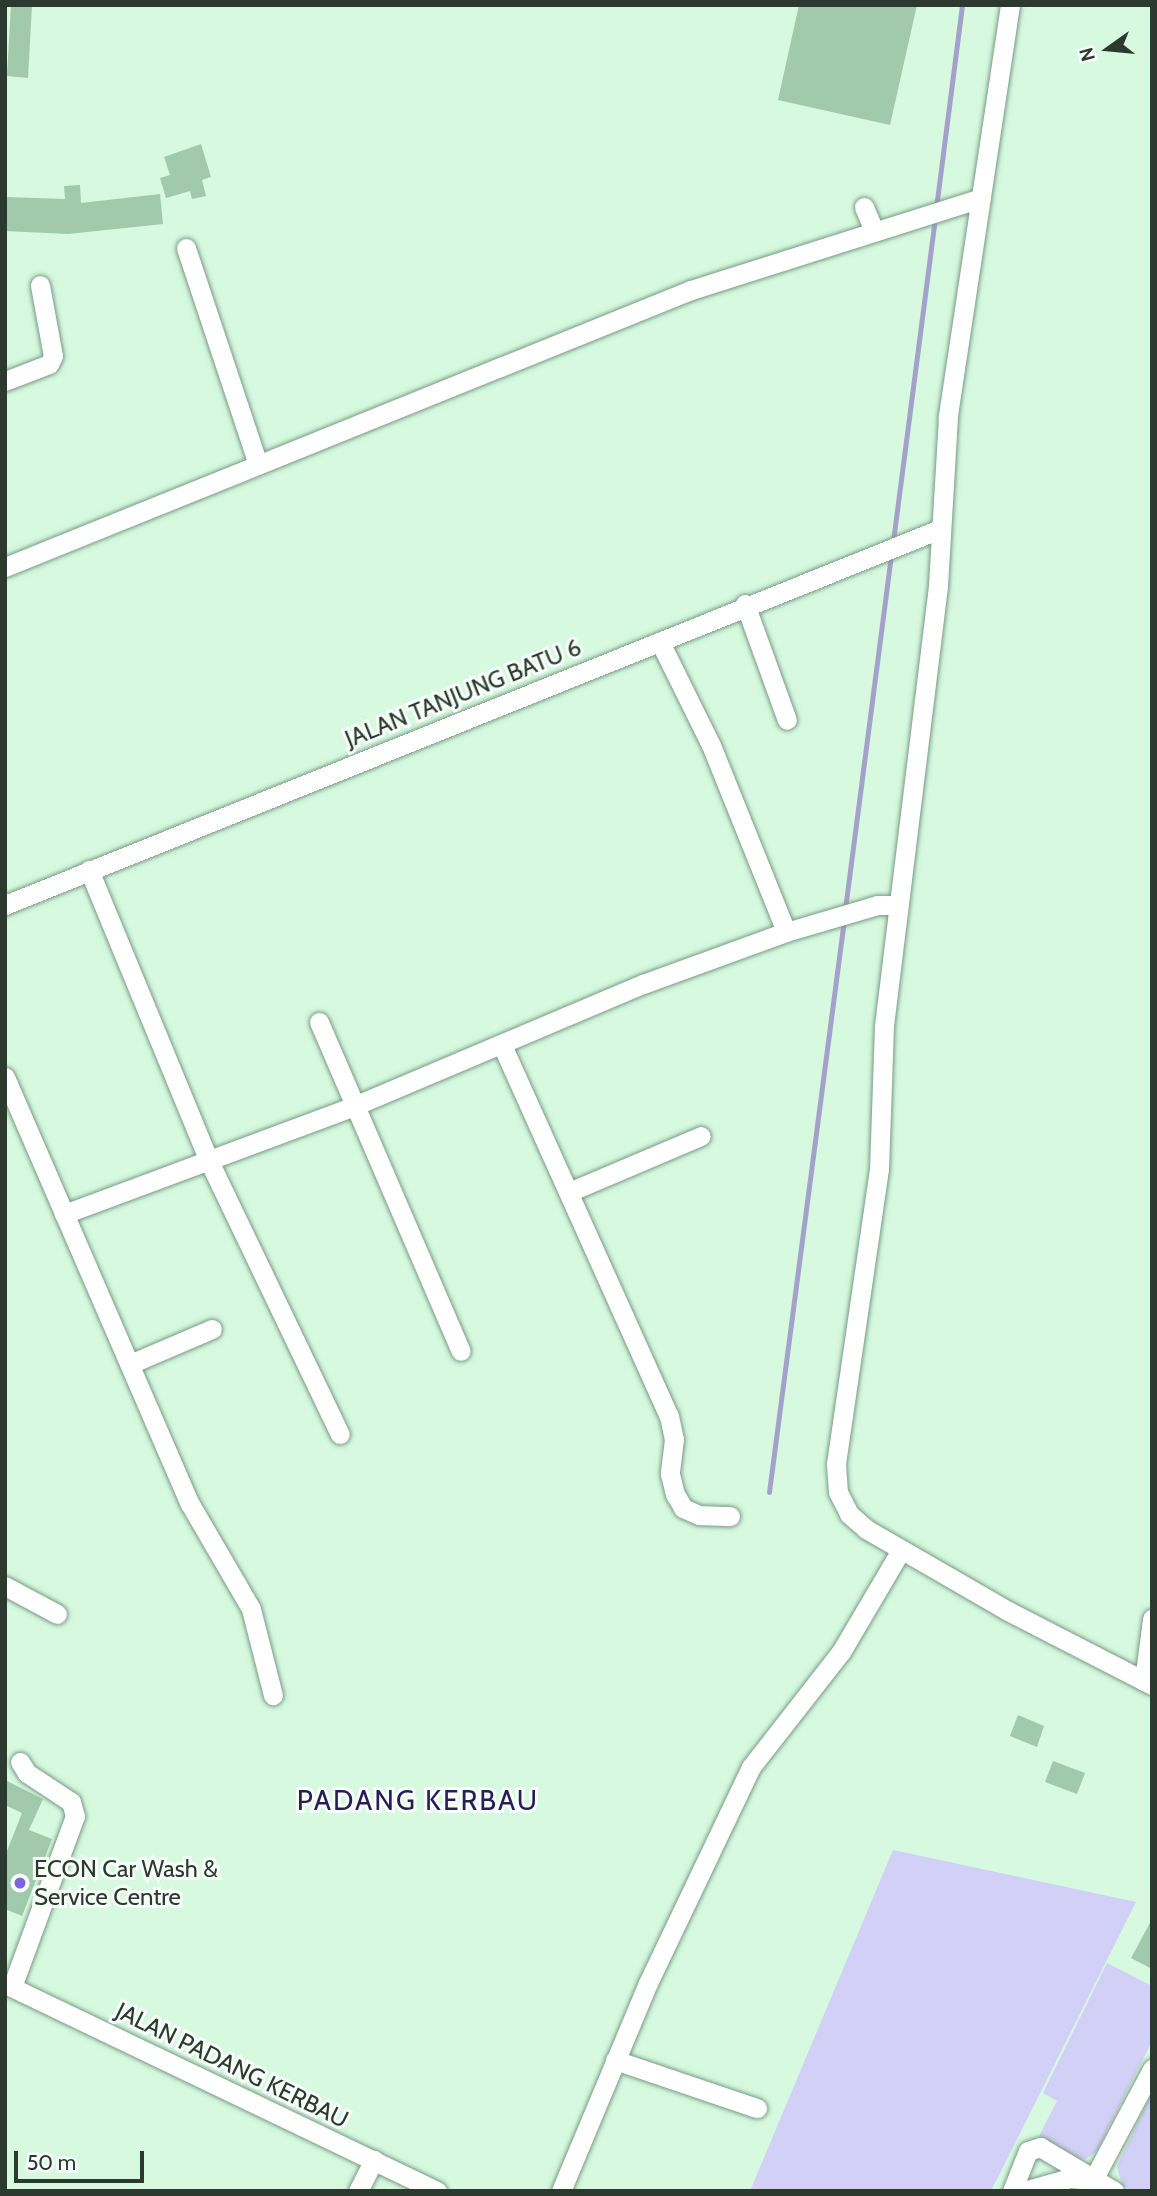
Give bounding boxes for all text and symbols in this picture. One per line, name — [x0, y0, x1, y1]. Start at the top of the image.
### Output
north arrow — [1073, 14, 1143, 84]
text: N — [1074, 45, 1100, 64]
street label: JALAN TANJUNG BATU 6 — [341, 632, 585, 754]
district label: PADANG KERBAU — [298, 1783, 538, 1817]
place label: ECON Car Wash & Service Centre — [34, 1855, 218, 1911]
marker: ECON Car Wash & Service Centre — [12, 1875, 28, 1891]
street label: JALAN PADANG KERBAU — [111, 1996, 353, 2134]
scale bar — [18, 2136, 147, 2180]
text: 50 m — [27, 2150, 76, 2175]

